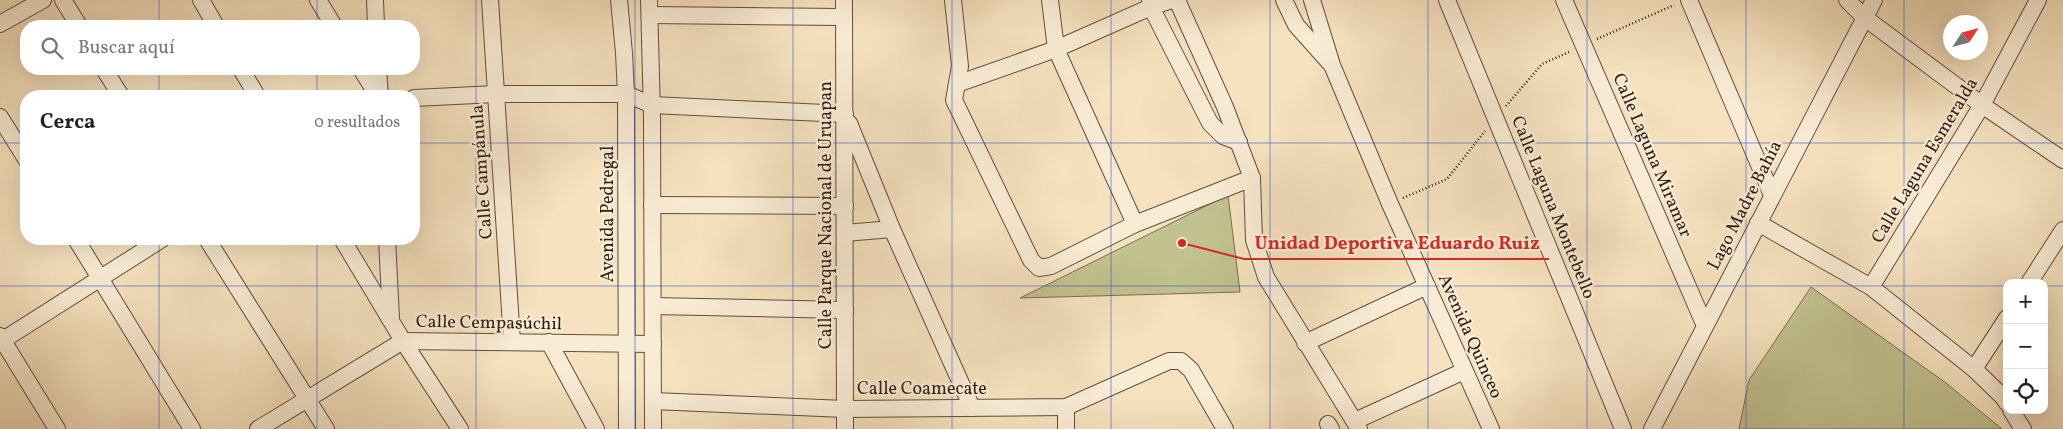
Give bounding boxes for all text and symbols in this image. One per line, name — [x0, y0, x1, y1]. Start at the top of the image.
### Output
north arrow — [1943, 15, 1988, 60]
search box — [20, 20, 420, 75]
icon: search — [38, 34, 66, 62]
text: Buscar aquí — [78, 35, 175, 61]
street label: Calle Laguna Miramar — [1606, 69, 1698, 242]
street label: Calle Laguna Esmeralda — [1866, 73, 1985, 248]
street label: Calle Parque Nacional de Uruapan — [814, 81, 839, 349]
street label: Calle Campánula — [465, 104, 500, 240]
text: Cerca — [40, 108, 95, 137]
text: 0 resultados — [314, 112, 400, 134]
street label: Calle Laguna Montebello — [1504, 112, 1601, 303]
street label: Lago Madre Bahía — [1702, 137, 1789, 275]
street label: Avenida Pedregal — [596, 146, 621, 282]
callout: Unidad Deportiva Eduardo Ruiz — [1244, 225, 1549, 259]
text: Unidad Deportiva Eduardo Ruiz — [1254, 231, 1540, 257]
street label: Avenida Quinceo — [1431, 270, 1508, 403]
map controls — [2003, 279, 2048, 414]
button: + — [2003, 279, 2048, 324]
street label: Calle Cempasúchil — [416, 310, 562, 337]
button: − — [2003, 324, 2048, 369]
button: locate — [2003, 369, 2048, 414]
street label: Calle Coamecate — [857, 377, 987, 402]

